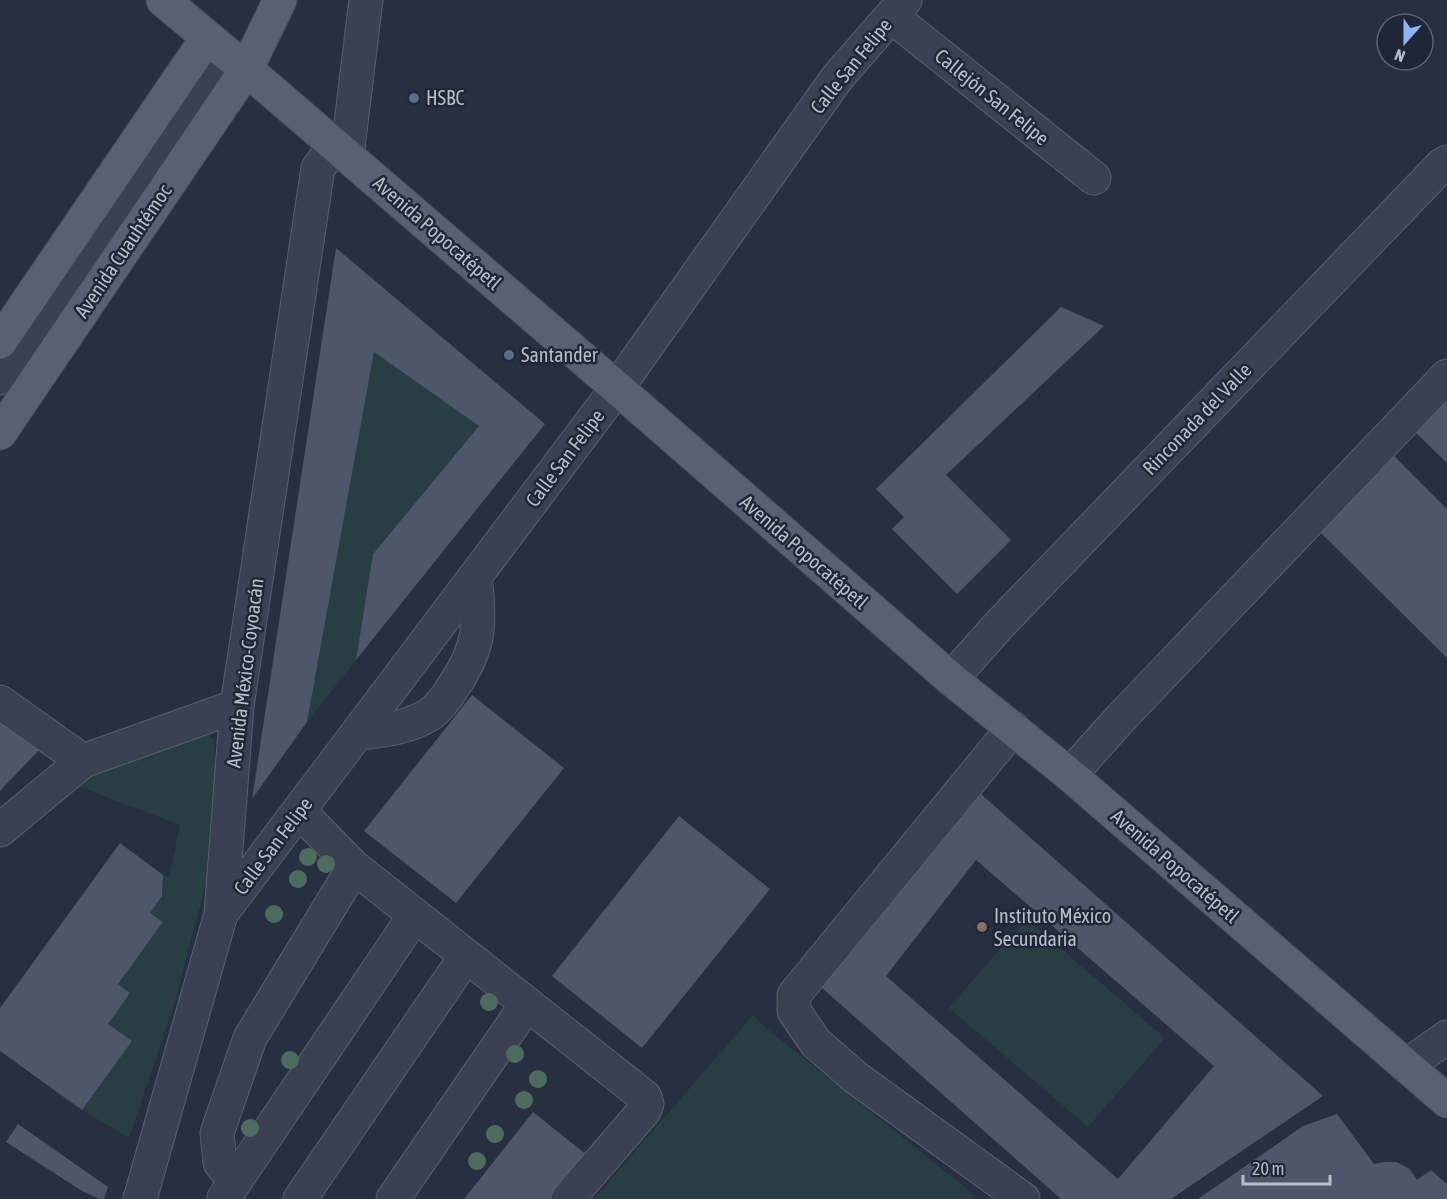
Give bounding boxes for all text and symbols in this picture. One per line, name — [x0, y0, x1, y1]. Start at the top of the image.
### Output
north arrow — [1375, 12, 1435, 72]
street label: Calle San Felipe — [805, 13, 896, 118]
street label: Callejón San Felipe — [931, 44, 1054, 149]
text: N — [1392, 46, 1407, 66]
place label: HSBC — [426, 86, 465, 109]
marker: HSBC — [407, 91, 421, 105]
street label: Avenida Popocatépetl — [369, 171, 506, 295]
street label: Avenida Cuauhtémoc — [69, 179, 176, 322]
place label: Santander — [521, 343, 599, 366]
marker: Santander — [502, 348, 516, 362]
street label: Rinconada del Valle — [1138, 358, 1256, 479]
street label: Calle San Felipe — [521, 405, 609, 511]
street label: Avenida Popocatépetl — [736, 490, 873, 614]
street label: Avenida México-Coyoacán — [221, 577, 268, 769]
street label: Calle San Felipe — [229, 793, 317, 899]
street label: Avenida Popocatépetl — [1107, 804, 1244, 928]
place label: Instituto México Secundaria — [994, 904, 1111, 950]
marker: Instituto México Secundaria — [975, 920, 989, 934]
scale bar — [1243, 1148, 1330, 1186]
text: 20 m — [1252, 1158, 1284, 1179]

